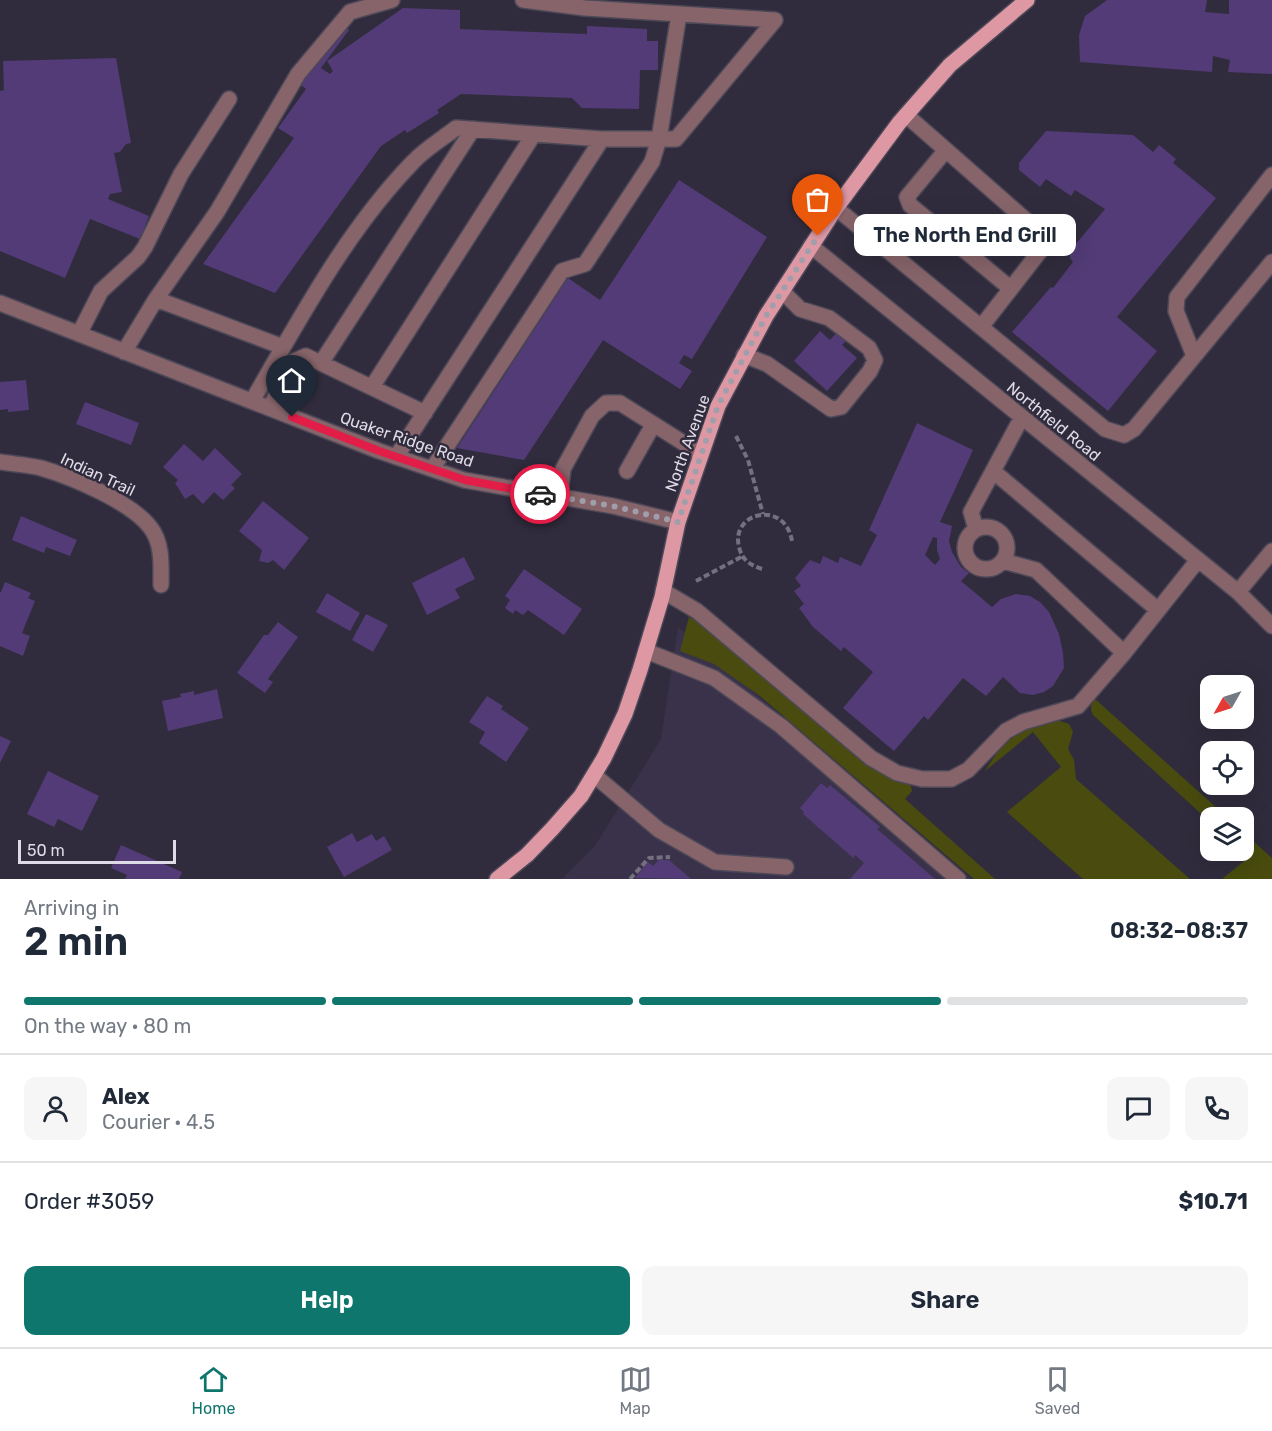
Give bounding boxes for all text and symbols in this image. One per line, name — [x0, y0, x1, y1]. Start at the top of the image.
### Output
pin — [792, 174, 843, 236]
icon: bag — [801, 183, 834, 216]
callout: The North End Grill — [854, 215, 1076, 257]
text: The North End Grill — [873, 223, 1057, 247]
pin — [266, 355, 317, 417]
icon: home — [275, 364, 308, 397]
street label: Northfield Road — [1003, 378, 1104, 465]
street label: North Avenue — [661, 392, 714, 494]
street label: Quaker Ridge Road — [338, 408, 476, 471]
street label: Indian Trail — [58, 449, 138, 500]
courier — [510, 464, 570, 524]
icon: car — [524, 478, 557, 511]
north arrow — [1200, 675, 1254, 729]
map controls — [1200, 675, 1254, 861]
button: locate — [1200, 741, 1254, 795]
button: layers — [1200, 807, 1254, 861]
scale bar — [18, 837, 176, 864]
text: 50 m — [27, 841, 65, 860]
text: Arriving in — [24, 896, 119, 920]
text: 08:32–08:37 — [1110, 917, 1248, 944]
text: 2 min — [24, 919, 128, 965]
text: On the way · 80 m — [24, 1014, 191, 1038]
button: person — [24, 1077, 87, 1140]
button: chat — [1107, 1077, 1170, 1140]
button: phone — [1185, 1077, 1248, 1140]
text: Alex — [102, 1083, 150, 1110]
text: Courier · 4.5 — [102, 1110, 215, 1134]
text: Order #3059 — [24, 1188, 154, 1215]
text: $10.71 — [1178, 1188, 1248, 1215]
button: Help — [24, 1266, 630, 1335]
button: Share — [642, 1266, 1248, 1335]
tab: Home — [192, 1363, 235, 1418]
tab: Map — [619, 1363, 652, 1418]
tab: Saved — [1035, 1363, 1080, 1418]

